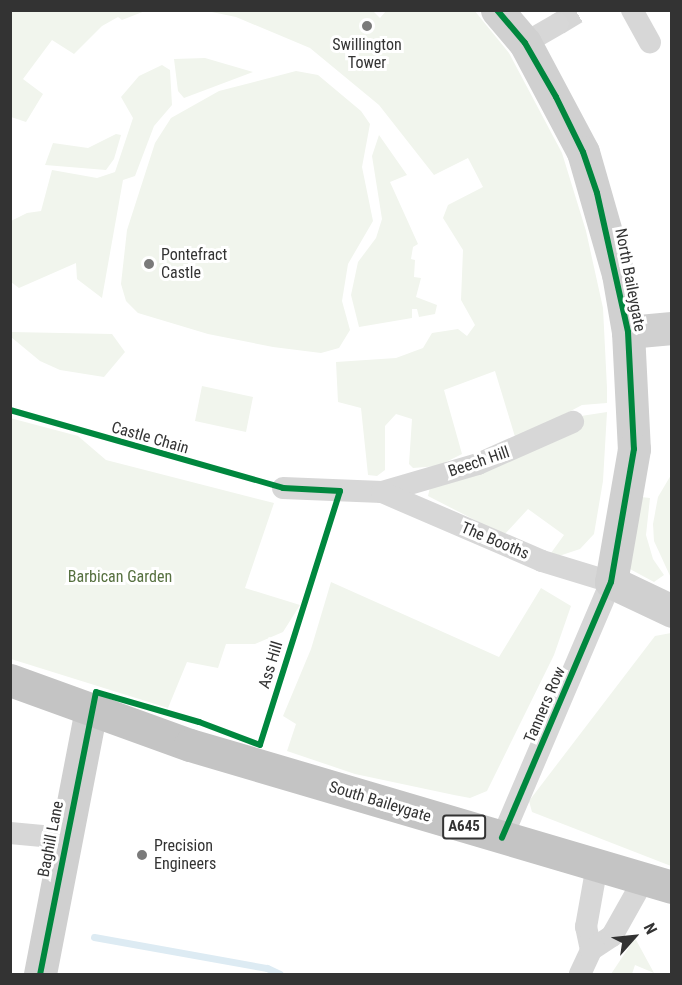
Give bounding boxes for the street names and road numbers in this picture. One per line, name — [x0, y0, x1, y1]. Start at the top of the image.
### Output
street label: North Baileygate — [611, 227, 649, 333]
street label: Castle Chain — [109, 418, 191, 458]
street label: Beech Hill — [446, 443, 512, 481]
street label: The Booths — [458, 518, 532, 564]
street label: Ass Hill — [255, 639, 287, 691]
street label: Tanners Row — [520, 664, 570, 746]
street label: South Baileygate — [327, 777, 433, 827]
street label: Baghill Lane — [34, 799, 68, 879]
road number: A645 — [442, 815, 486, 839]

